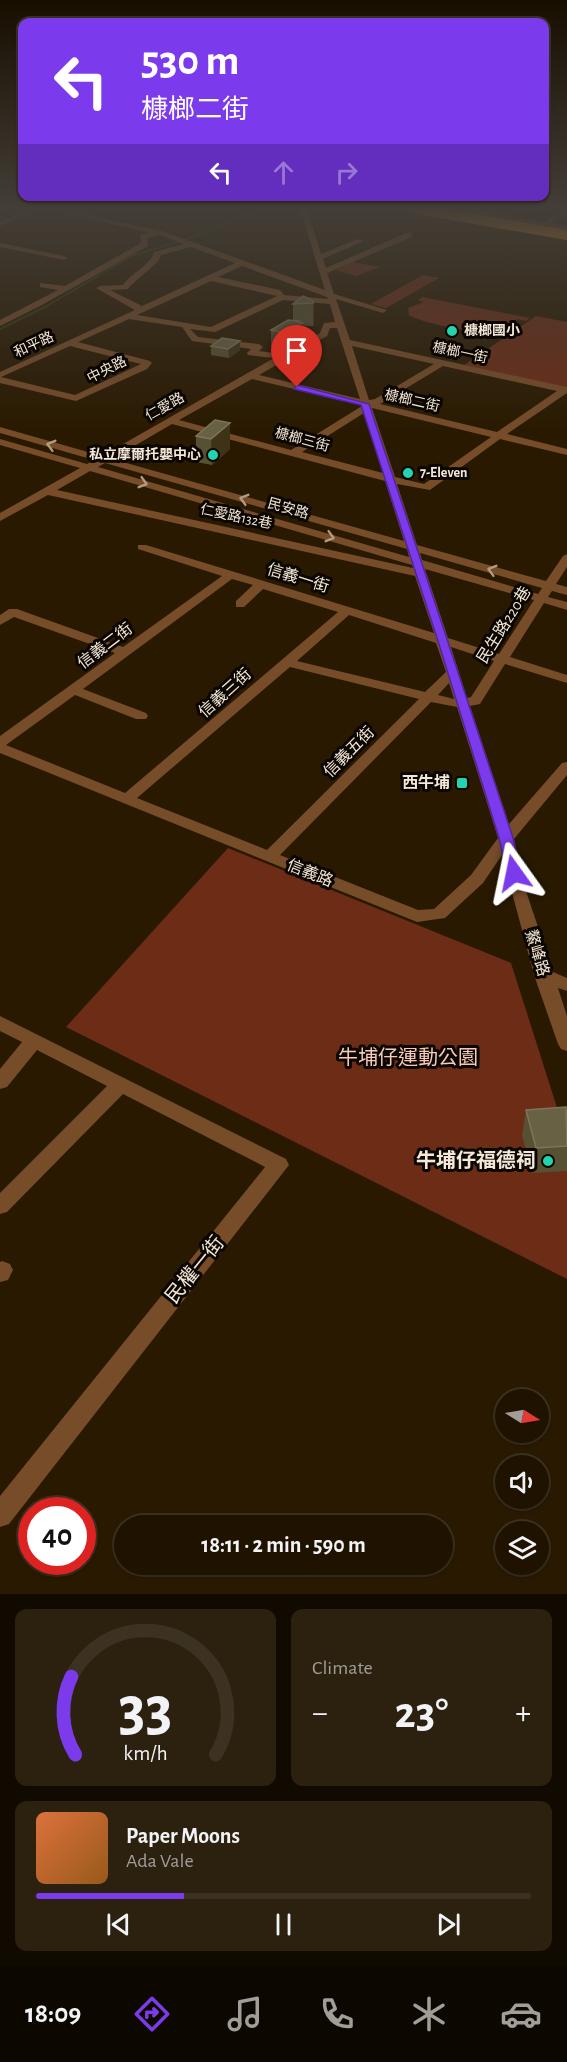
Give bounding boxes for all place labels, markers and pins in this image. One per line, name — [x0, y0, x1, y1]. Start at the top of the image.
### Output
place label: 槺榔國小 — [464, 322, 520, 338]
marker: 槺榔國小 — [445, 324, 459, 338]
pin — [271, 325, 322, 387]
place label: 私立摩爾托嬰中心 — [89, 446, 201, 462]
marker: 私立摩爾托嬰中心 — [206, 448, 220, 462]
marker: 7-Eleven — [401, 466, 415, 480]
place label: 7-Eleven — [420, 466, 468, 480]
place label: 西牛埔 — [402, 773, 450, 791]
marker: 西牛埔 — [455, 776, 469, 790]
place label: 牛埔仔福德祠 — [416, 1149, 536, 1171]
marker: 牛埔仔福德祠 — [541, 1154, 555, 1168]

